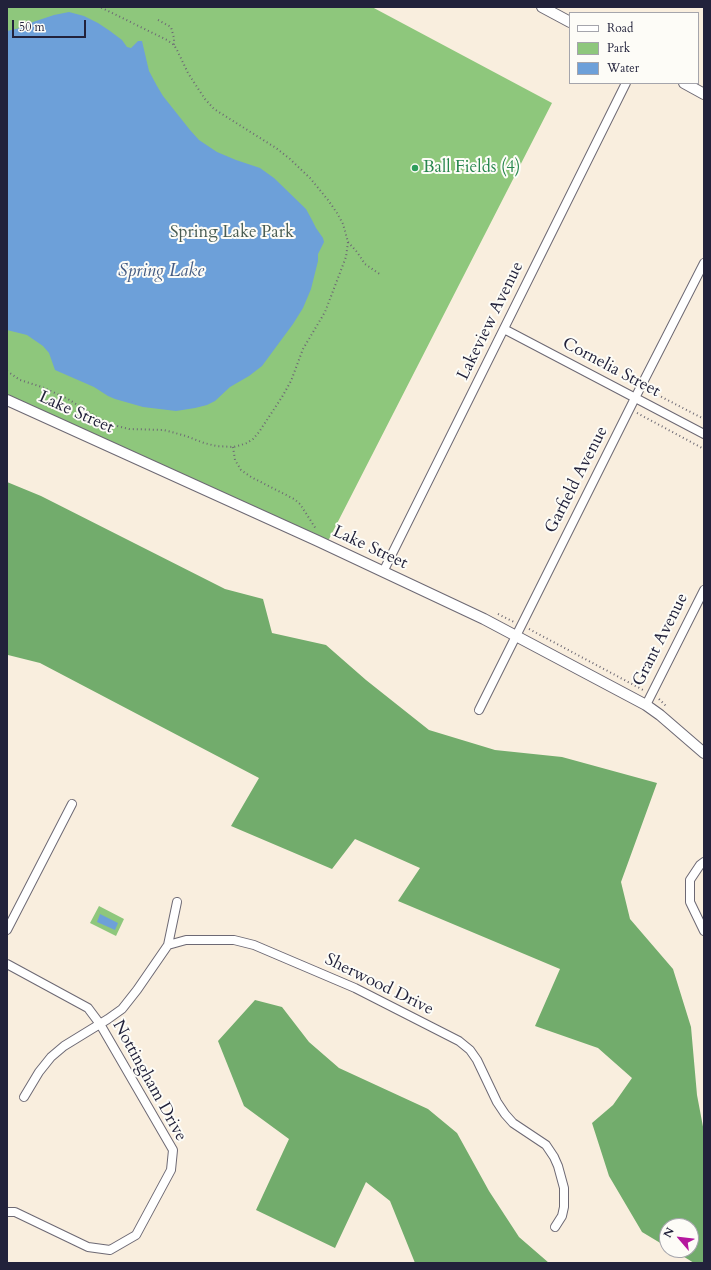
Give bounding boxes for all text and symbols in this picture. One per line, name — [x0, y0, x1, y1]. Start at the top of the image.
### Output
scale bar — [14, 12, 88, 38]
legend — [569, 12, 699, 84]
text: 50 m — [19, 19, 45, 35]
text: Road — [607, 20, 633, 36]
text: Park — [607, 40, 630, 56]
text: Water — [607, 60, 639, 76]
place label: Ball Fields (4) — [423, 158, 520, 178]
marker: Ball Fields (4) — [410, 163, 420, 173]
park label: Spring Lake Park — [170, 223, 294, 243]
street label: Lakeview Avenue — [454, 259, 528, 383]
water label: Spring Lake — [118, 261, 204, 283]
street label: Cornelia Street — [559, 334, 663, 402]
street label: Lake Street — [35, 387, 117, 439]
street label: Garfield Avenue — [541, 423, 613, 537]
street label: Lake Street — [329, 522, 411, 574]
street label: Grant Avenue — [629, 590, 693, 690]
street label: Sherwood Drive — [321, 950, 437, 1020]
street label: Nottingham Drive — [107, 1017, 191, 1145]
north arrow — [659, 1218, 699, 1258]
text: N — [660, 1225, 678, 1240]

